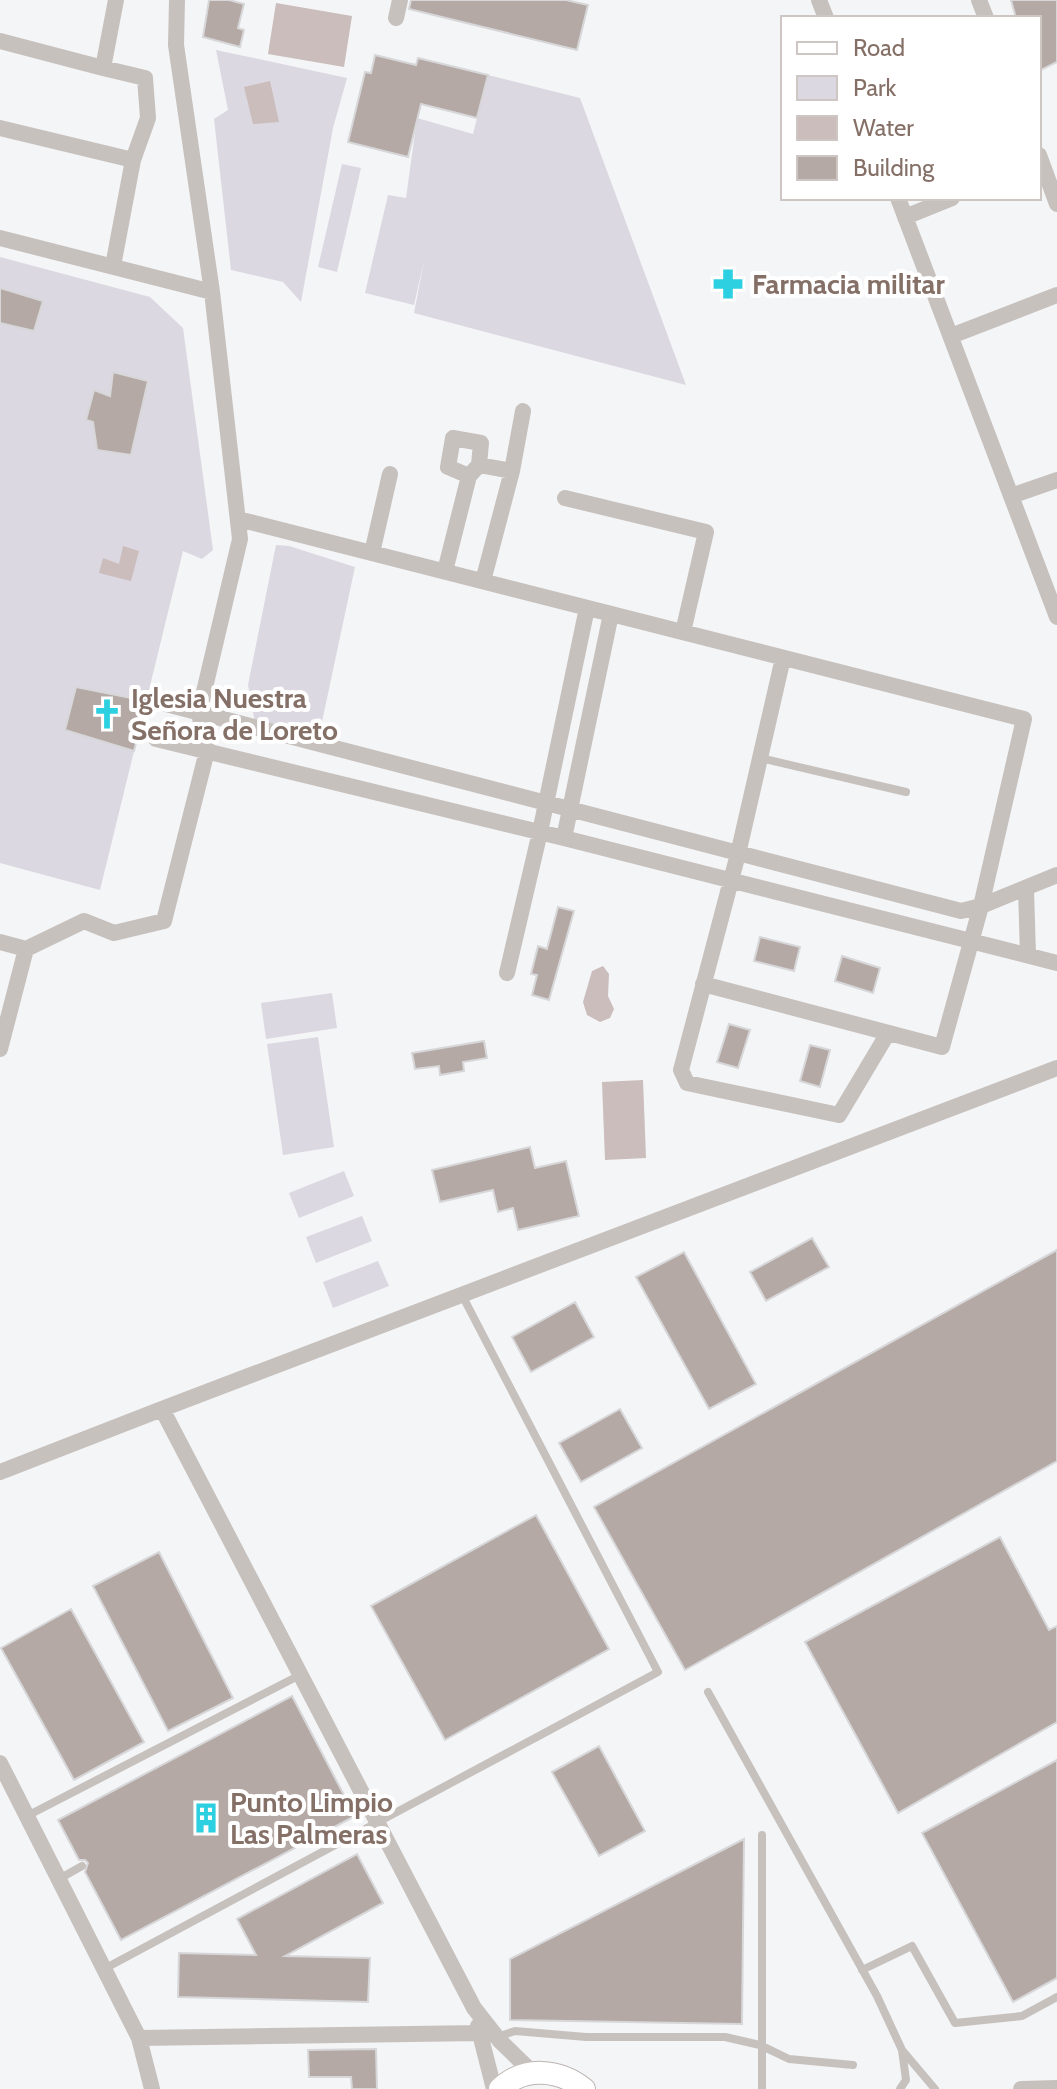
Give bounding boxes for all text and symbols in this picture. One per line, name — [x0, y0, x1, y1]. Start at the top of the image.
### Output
legend — [781, 16, 1041, 200]
text: Road — [853, 33, 905, 62]
text: Park — [853, 73, 896, 102]
text: Water — [853, 113, 914, 142]
text: Building — [853, 153, 935, 182]
pharmacy icon: Farmacia militar — [711, 267, 745, 301]
place label: Farmacia militar — [752, 267, 945, 301]
place label: Iglesia Nuestra Señora de Loreto — [131, 681, 338, 747]
church icon: Iglesia Nuestra Señora de Loreto — [90, 697, 124, 731]
place label: Punto Limpio Las Palmeras — [230, 1785, 393, 1851]
building icon: Punto Limpio Las Palmeras — [189, 1801, 223, 1835]

